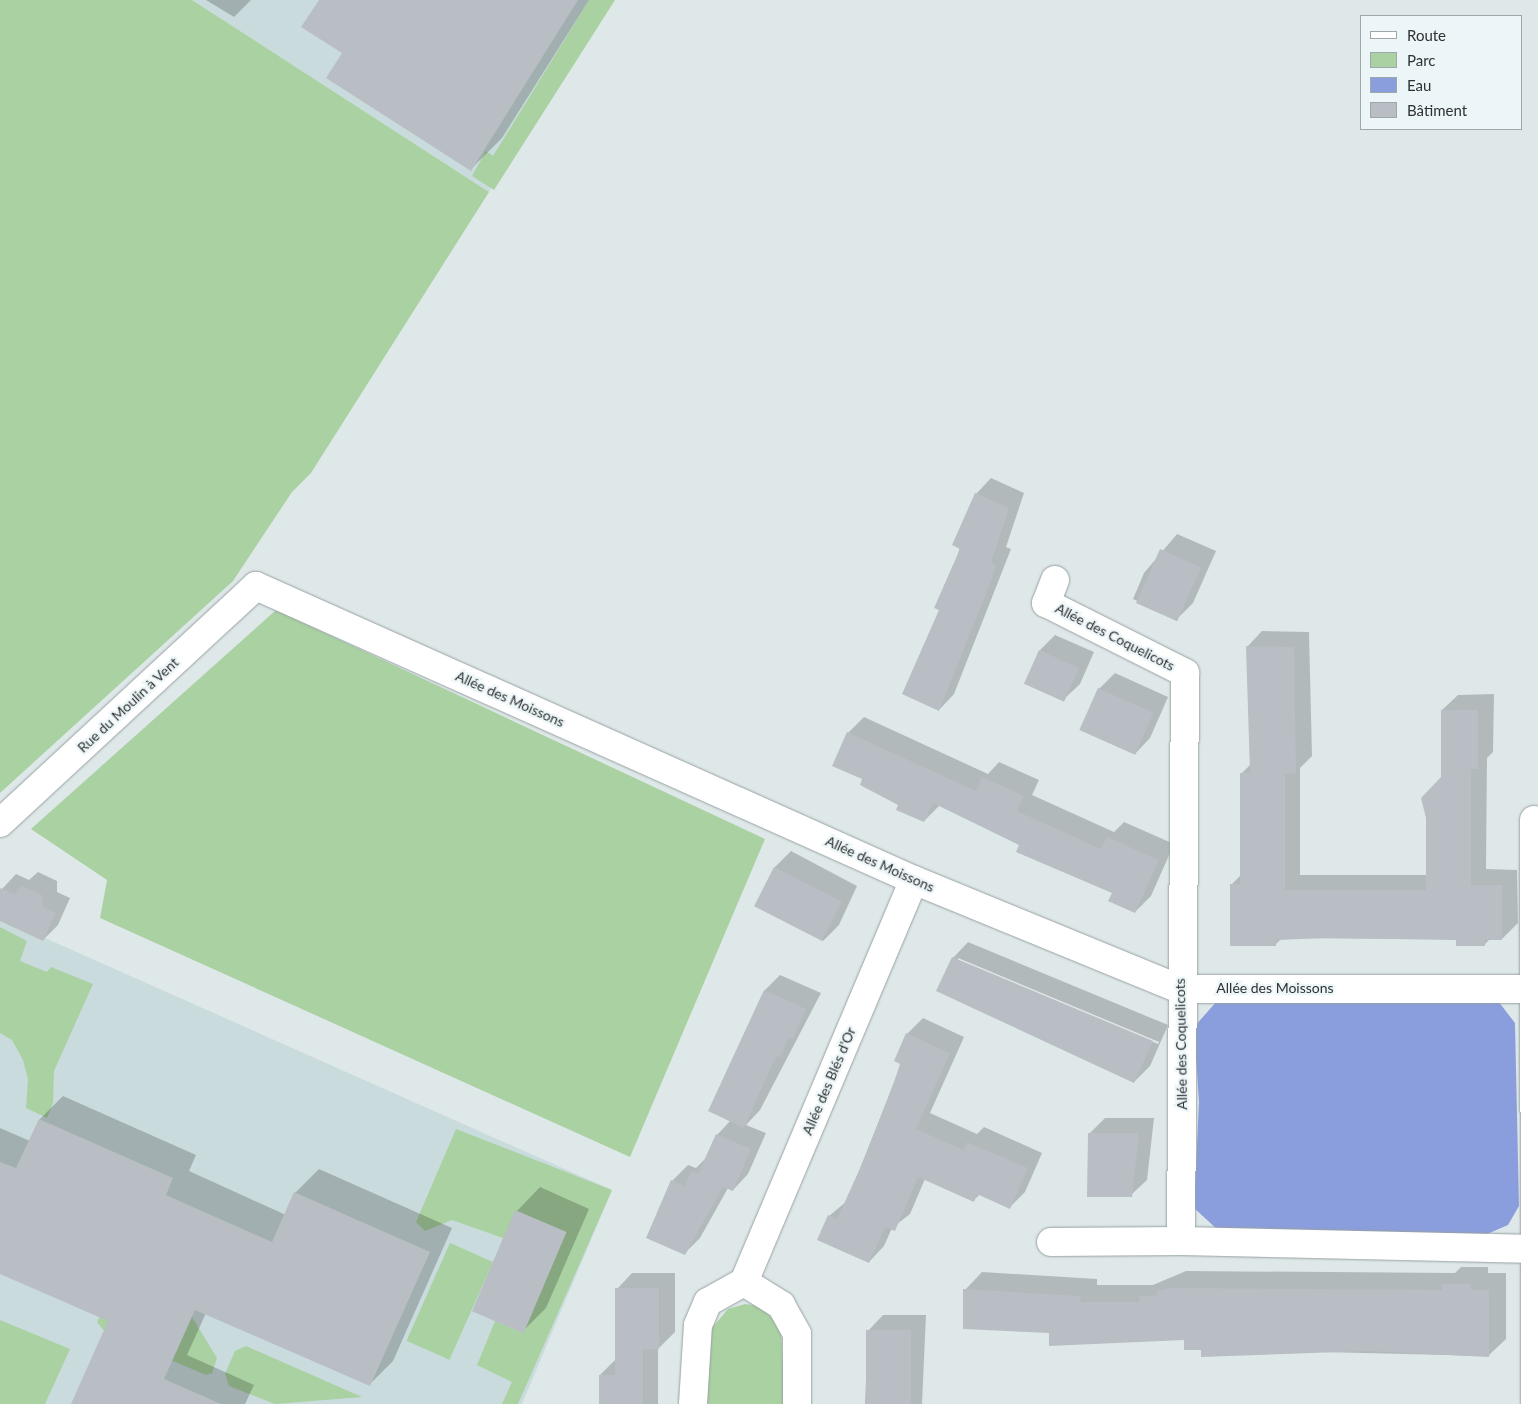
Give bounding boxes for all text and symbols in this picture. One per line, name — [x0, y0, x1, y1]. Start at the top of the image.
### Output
legend — [1360, 15, 1523, 130]
text: Route — [1407, 26, 1446, 44]
text: Parc — [1407, 51, 1436, 69]
text: Eau — [1407, 76, 1431, 94]
text: Bâtiment — [1407, 101, 1467, 119]
street label: Allée des Coquelicots — [1053, 600, 1177, 674]
street label: Rue du Moulin à Vent — [74, 654, 182, 756]
street label: Allée des Moissons — [453, 667, 567, 731]
street label: Allée des Moissons — [823, 832, 937, 896]
street label: Allée des Coquelicots — [1171, 978, 1191, 1110]
street label: Allée des Moissons — [1216, 980, 1334, 996]
street label: Allée des Blés d'Or — [799, 1025, 859, 1137]

